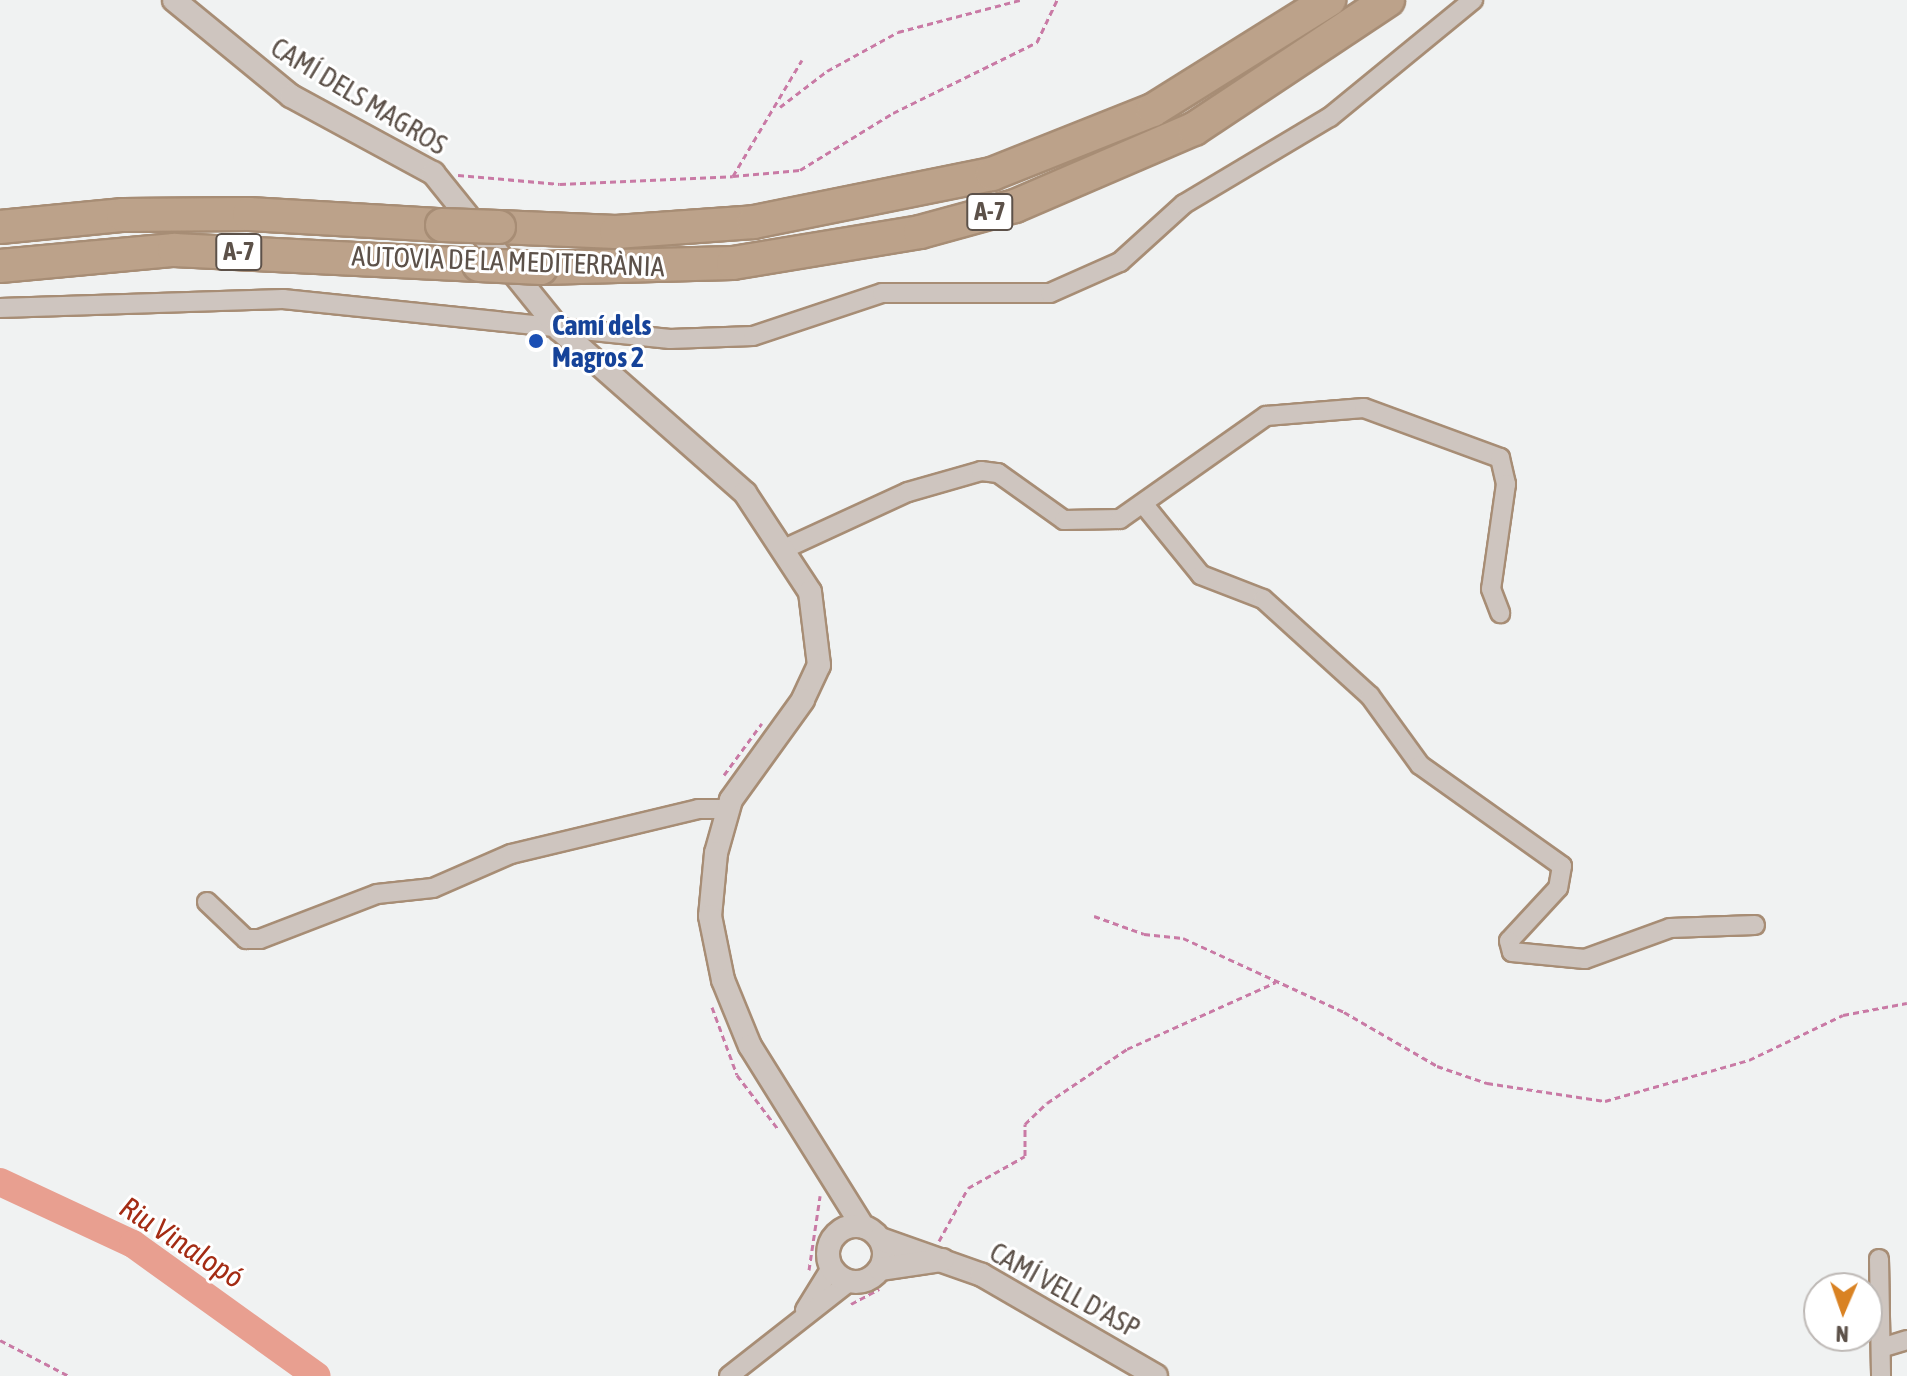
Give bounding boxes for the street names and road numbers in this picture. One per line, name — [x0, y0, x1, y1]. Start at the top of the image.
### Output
street label: CAMÍ DELS MAGROS — [265, 30, 453, 162]
road number: A-7 — [966, 190, 1014, 234]
road number: A-7 — [215, 230, 263, 274]
street label: AUTOVIA DE LA MEDITERRÀNIA — [351, 239, 665, 283]
street label: CAMÍ VELL D'ASP — [984, 1235, 1146, 1345]

